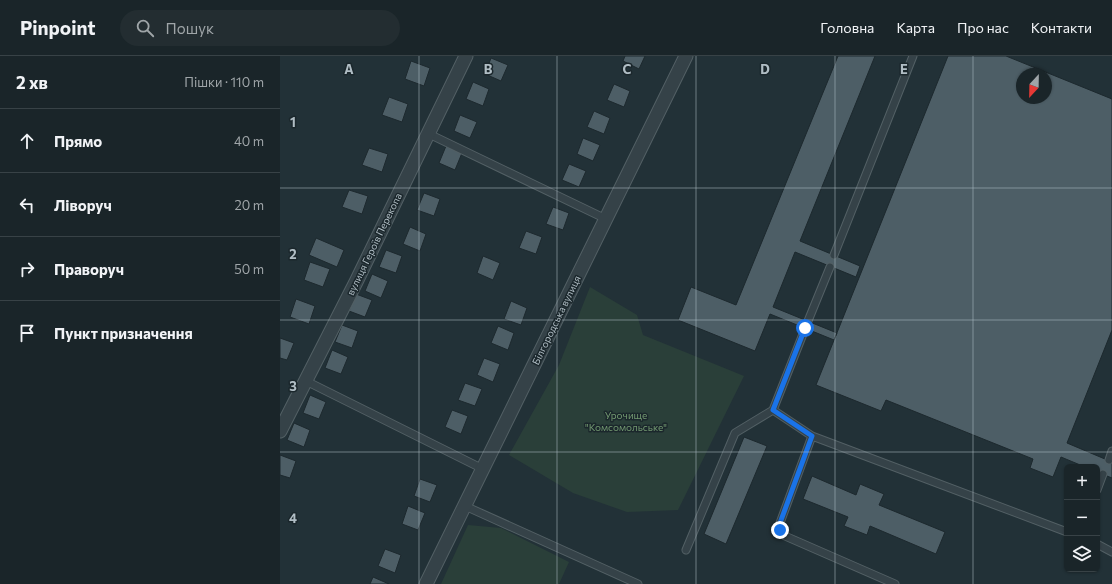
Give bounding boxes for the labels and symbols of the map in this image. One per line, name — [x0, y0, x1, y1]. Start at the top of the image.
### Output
text: A — [344, 61, 354, 77]
text: B — [484, 61, 493, 77]
text: C — [623, 61, 632, 77]
text: D — [760, 61, 770, 77]
text: E — [900, 61, 908, 77]
north arrow — [1016, 68, 1052, 104]
text: 1 — [290, 114, 296, 130]
street label: вулиця Героїв Перекопа — [344, 191, 404, 297]
text: 2 — [289, 246, 297, 262]
street label: Білгородська вулиця — [529, 273, 583, 367]
route start — [796, 319, 814, 337]
text: 3 — [289, 378, 297, 394]
park label: Урочище "Комсомольське" — [585, 409, 667, 433]
text: 4 — [289, 510, 297, 526]
route end — [771, 521, 789, 539]

